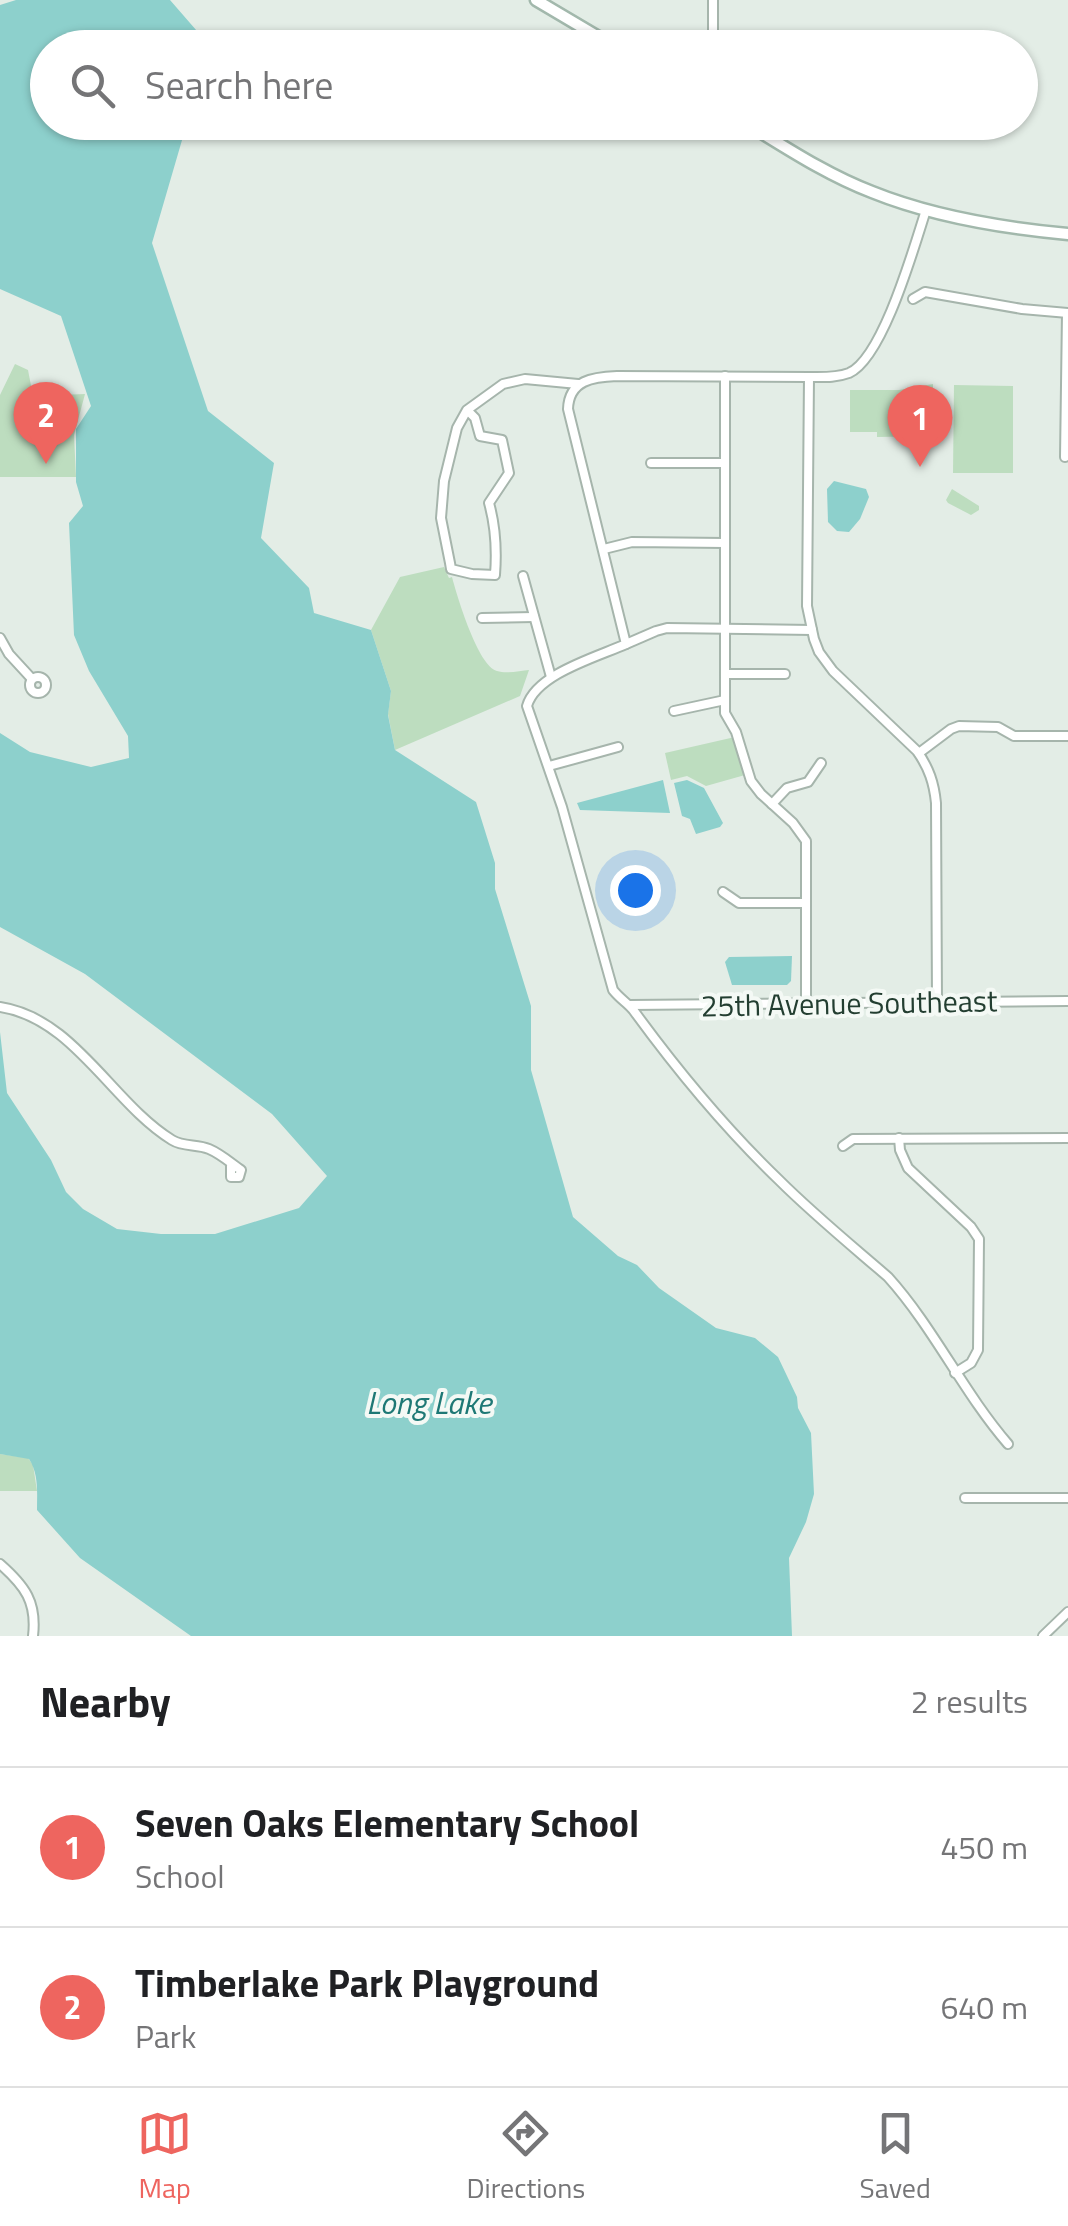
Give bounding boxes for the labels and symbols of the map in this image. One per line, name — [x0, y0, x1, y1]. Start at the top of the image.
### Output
pin: 2 — [13, 382, 78, 464]
pin: 1 — [888, 384, 952, 467]
your location — [610, 865, 661, 916]
street label: 25th Avenue Southeast — [700, 977, 998, 1029]
water label: Long Lake — [366, 1378, 494, 1426]

